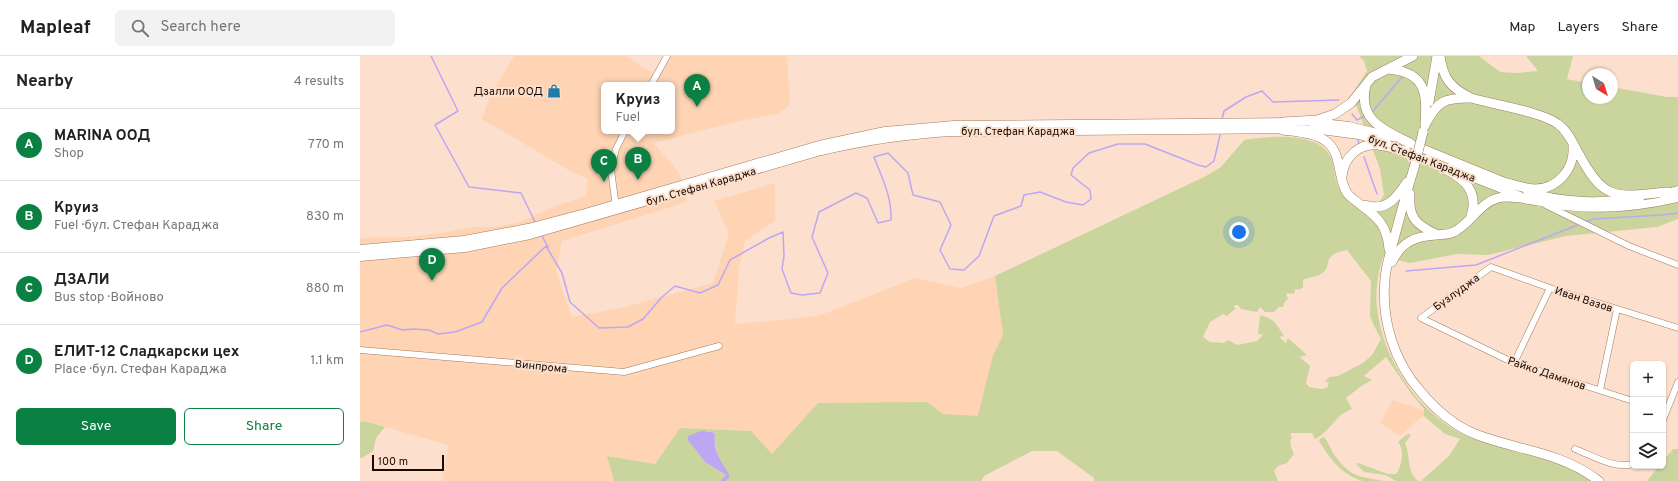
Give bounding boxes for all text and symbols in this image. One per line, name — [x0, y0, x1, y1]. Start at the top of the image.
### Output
search box — [115, 10, 395, 46]
text: Mapleaf — [20, 16, 91, 40]
icon: search — [129, 17, 151, 39]
text: Search here — [161, 18, 241, 37]
text: Map — [1509, 19, 1535, 36]
text: Layers — [1557, 19, 1599, 36]
text: Share — [1621, 19, 1658, 36]
north arrow — [1582, 68, 1618, 104]
text: Nearby — [16, 71, 73, 93]
text: 4 results — [294, 74, 344, 90]
pin: A — [684, 74, 710, 107]
popup — [601, 82, 675, 134]
shop icon: Дзалли ООД — [546, 83, 562, 99]
place label: Дзалли ООД — [474, 85, 543, 99]
text: Круиз — [616, 91, 660, 110]
text: Fuel — [616, 110, 640, 126]
street label: бул. Стефан Караджа — [961, 125, 1075, 139]
text: MARINA ООД — [54, 127, 150, 146]
street label: бул. Стефан Караджа — [1366, 132, 1477, 186]
text: A — [24, 137, 34, 153]
text: 770 m — [308, 137, 344, 153]
text: Shop — [54, 146, 84, 162]
pin: B — [625, 147, 651, 180]
pin: C — [591, 149, 617, 182]
street label: бул. Стефан Караджа — [645, 165, 758, 209]
text: Круиз — [54, 199, 99, 218]
text: B — [25, 209, 33, 225]
text: 830 m — [306, 209, 344, 225]
text: Fuel · бул. Стефан Караджа — [54, 218, 219, 234]
your location — [1229, 222, 1249, 242]
pin: D — [419, 248, 445, 281]
text: ДЗАЛИ — [54, 271, 110, 290]
street label: Бузлуджа — [1431, 271, 1483, 314]
text: C — [25, 281, 33, 297]
text: 880 m — [306, 281, 344, 297]
street label: Иван Вазов — [1553, 284, 1615, 316]
text: Bus stop · Войново — [54, 290, 164, 306]
text: ЕЛИТ-12 Сладкарски цех — [54, 343, 240, 362]
text: D — [24, 353, 34, 369]
text: 1.1 km — [310, 353, 344, 369]
street label: Райко Дамянов — [1506, 354, 1588, 394]
street label: Винпрома — [514, 357, 568, 377]
map controls — [1630, 361, 1666, 469]
button: + — [1630, 361, 1666, 397]
text: Place · бул. Стефан Караджа — [54, 362, 227, 378]
button: − — [1630, 397, 1666, 433]
button: Save — [16, 408, 176, 445]
button: Share — [184, 408, 344, 445]
button: layers — [1630, 433, 1666, 469]
scale bar — [372, 453, 444, 472]
text: 100 m — [378, 455, 408, 469]

